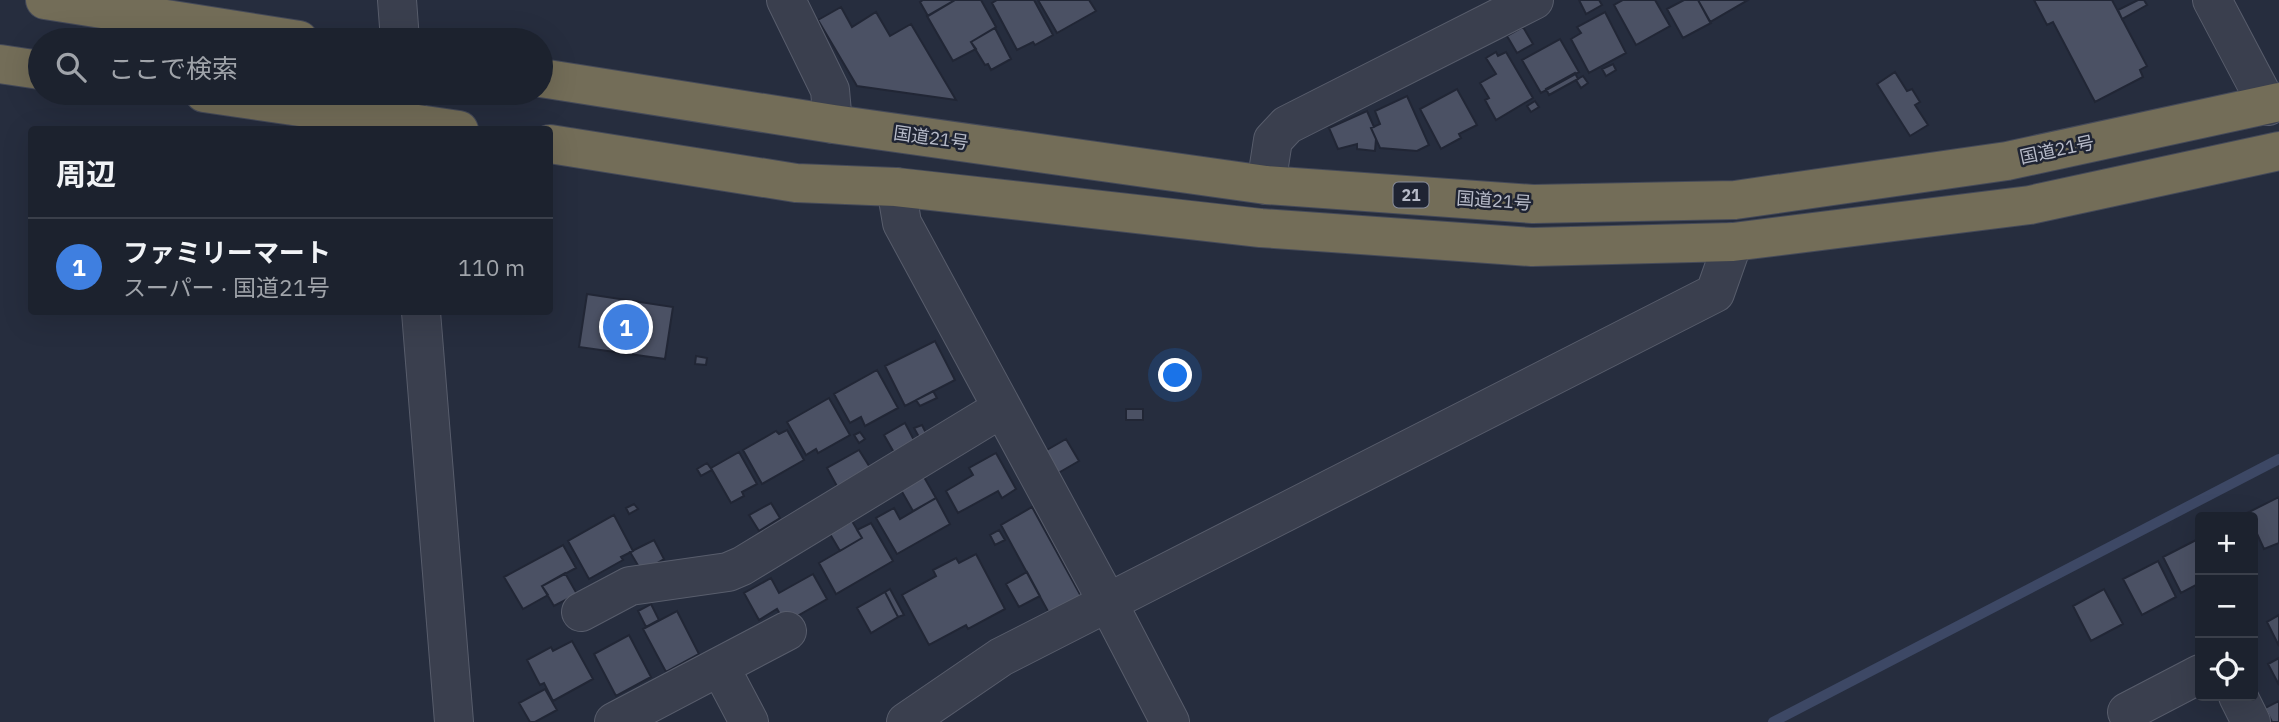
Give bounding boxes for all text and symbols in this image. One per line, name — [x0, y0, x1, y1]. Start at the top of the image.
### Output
search box — [28, 28, 553, 105]
icon: search — [52, 48, 90, 86]
text: ここで検索 — [108, 51, 238, 85]
street label: 国道21号 — [892, 121, 970, 154]
street label: 国道21号 — [2018, 130, 2096, 169]
text: 周辺 — [56, 154, 116, 193]
road number: 21 — [1394, 182, 1428, 208]
street label: 国道21号 — [1456, 186, 1533, 215]
text: ファミリーマート — [123, 235, 331, 269]
text: 1 — [72, 252, 86, 282]
text: 110 m — [458, 252, 525, 282]
text: スーパー · 国道21号 — [123, 272, 330, 302]
pin: 1 — [603, 301, 649, 353]
your location — [1158, 358, 1192, 392]
map controls — [2195, 512, 2258, 701]
button: + — [2195, 512, 2258, 575]
button: − — [2195, 575, 2258, 638]
button: locate — [2195, 638, 2258, 701]

